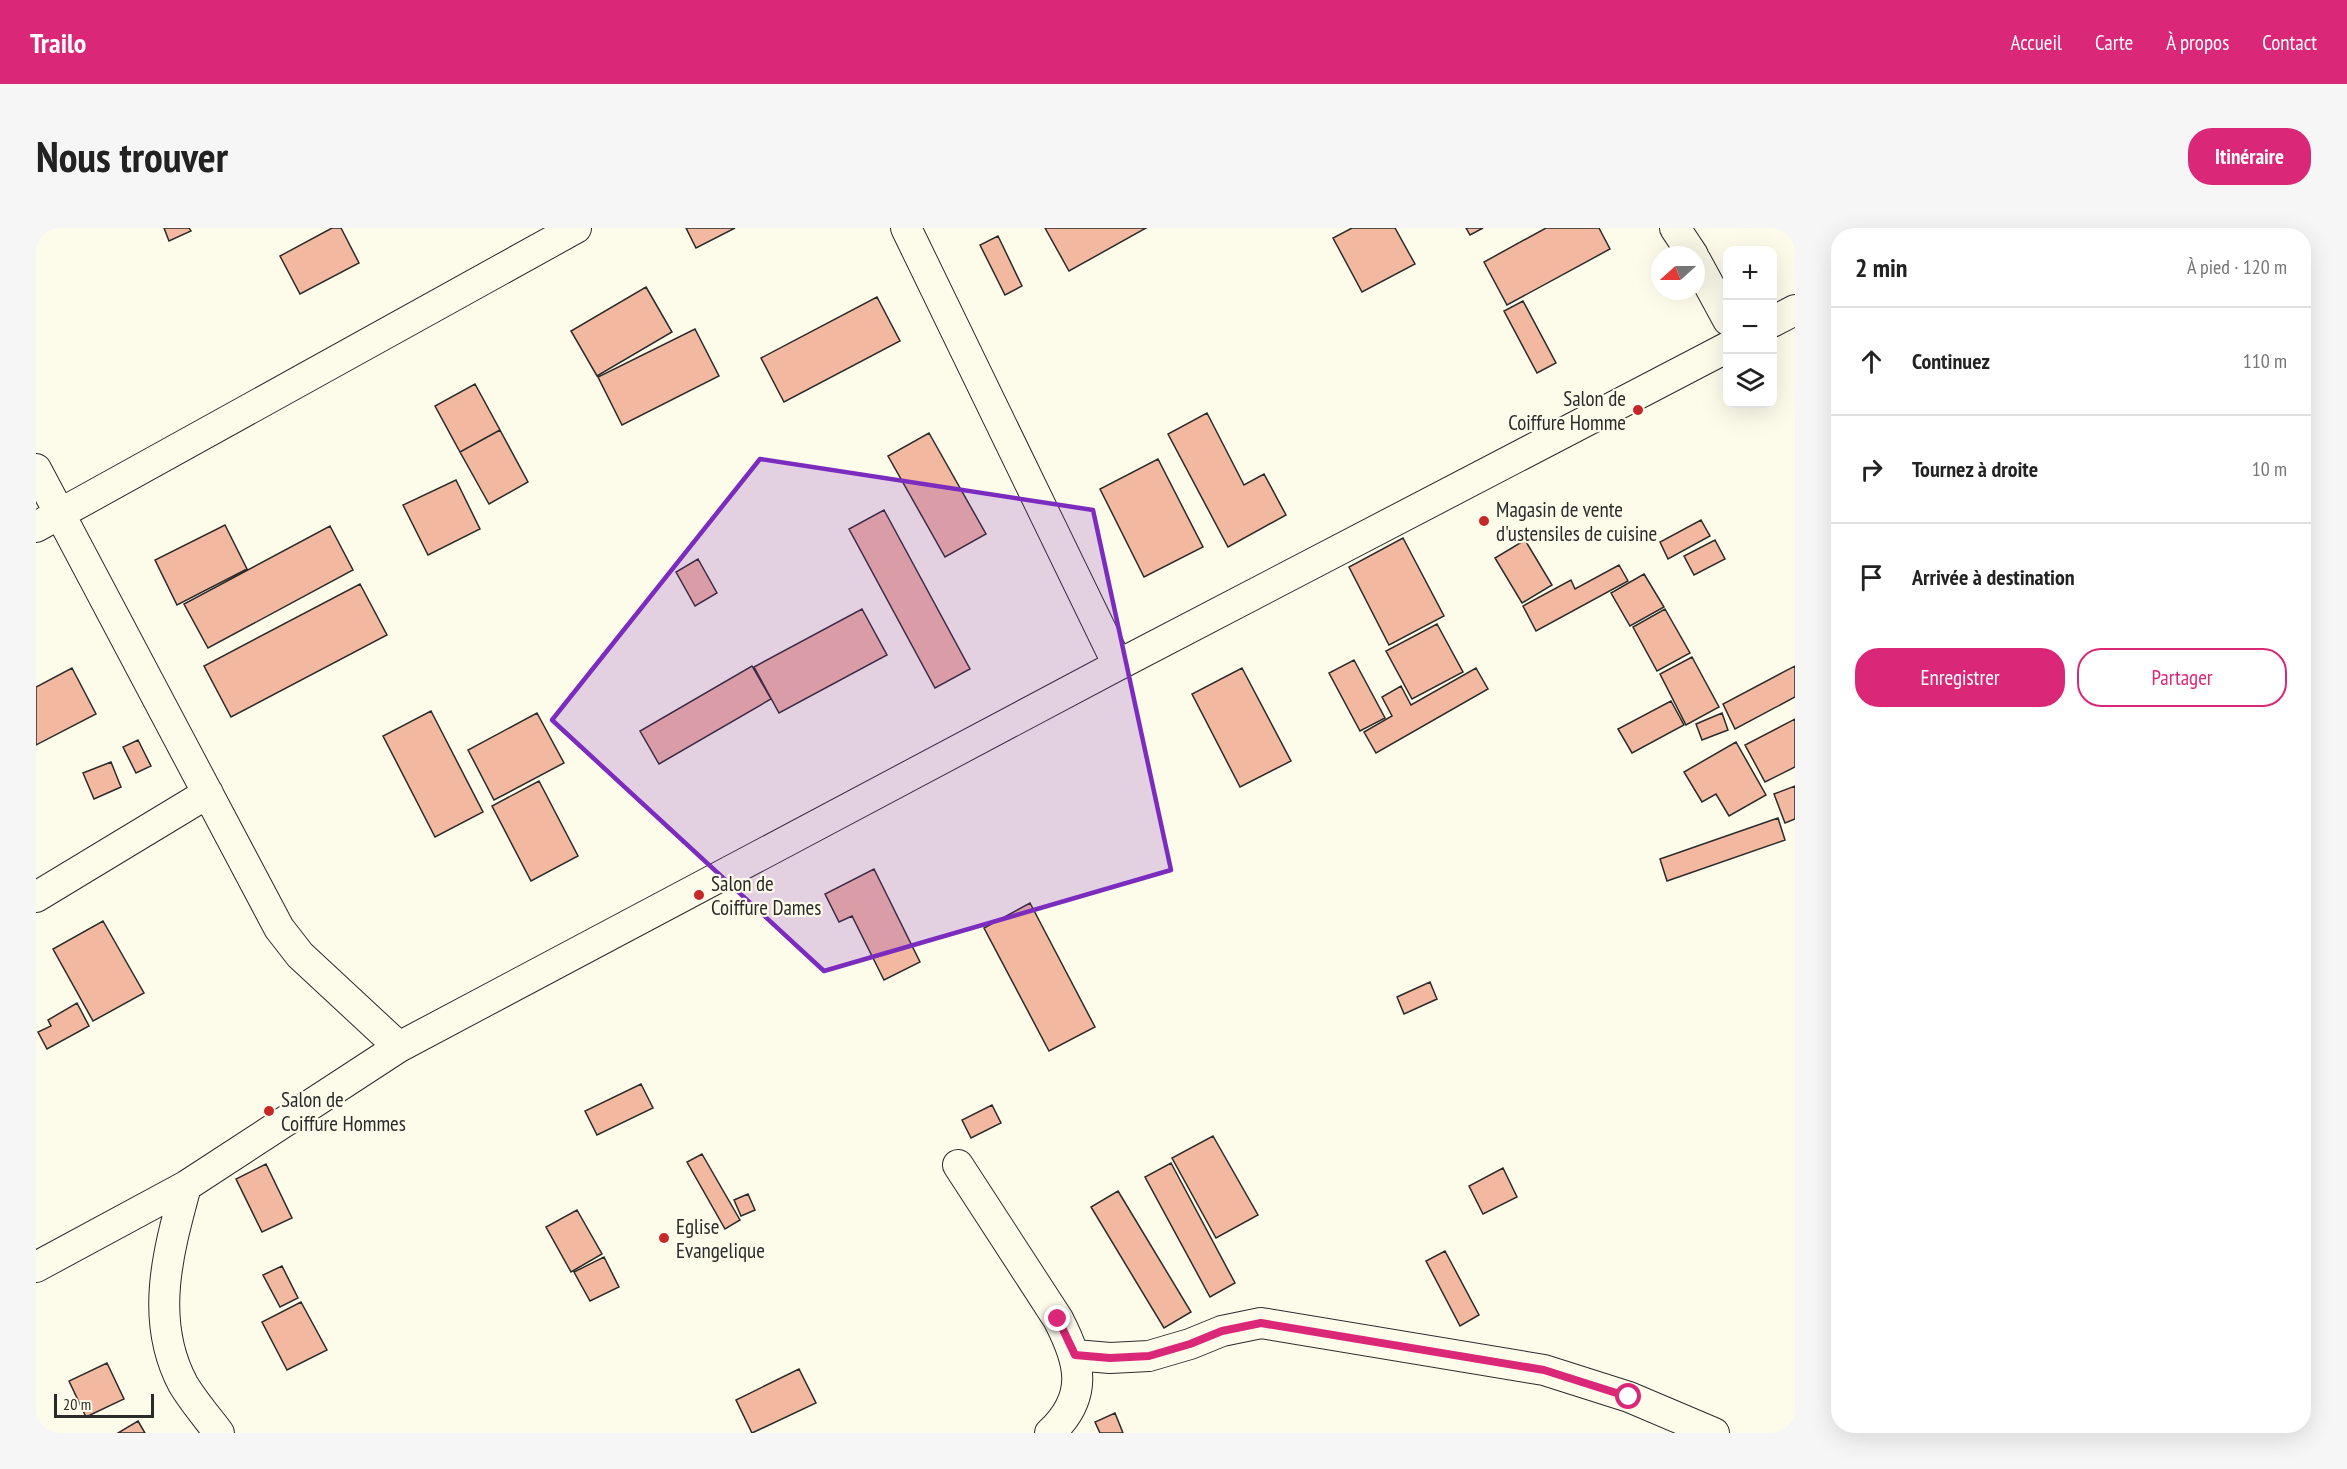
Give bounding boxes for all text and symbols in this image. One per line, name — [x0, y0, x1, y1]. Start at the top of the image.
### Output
text: Trailo — [30, 24, 86, 61]
text: Accueil — [2010, 29, 2062, 56]
text: Carte — [2095, 29, 2133, 56]
text: À propos — [2166, 29, 2229, 56]
text: Contact — [2262, 29, 2317, 56]
button: Itinéraire — [2188, 128, 2311, 185]
text: Nous trouver — [36, 129, 228, 184]
north arrow — [1651, 246, 1705, 300]
map controls — [1723, 246, 1777, 408]
button: + — [1723, 246, 1777, 300]
text: 2 min — [1855, 251, 1908, 284]
text: À pied · 120 m — [2187, 254, 2287, 280]
button: − — [1723, 300, 1777, 354]
icon: ahead — [1855, 345, 1888, 378]
text: Continuez — [1912, 347, 1990, 375]
text: 110 m — [2243, 348, 2287, 374]
button: layers — [1723, 354, 1777, 408]
place label: Salon de Coiffure Homme — [1508, 385, 1626, 436]
marker: Salon de Coiffure Homme — [1631, 403, 1645, 417]
icon: right — [1855, 453, 1888, 486]
text: Tournez à droite — [1912, 455, 2038, 483]
text: 10 m — [2252, 456, 2287, 482]
place label: Magasin de vente d'ustensiles de cuisine — [1496, 496, 1657, 547]
marker: Magasin de vente d'ustensiles de cuisine — [1477, 514, 1491, 528]
icon: arrive — [1855, 561, 1888, 594]
text: Arrivée à destination — [1912, 563, 2075, 591]
button: Enregistrer — [1855, 648, 2065, 707]
button: Partager — [2077, 648, 2287, 707]
place label: Salon de Coiffure Dames — [711, 870, 821, 921]
marker: Salon de Coiffure Dames — [692, 888, 706, 902]
place label: Salon de Coiffure Hommes — [281, 1086, 406, 1137]
marker: Salon de Coiffure Hommes — [262, 1104, 276, 1118]
place label: Eglise Evangelique — [676, 1213, 765, 1264]
marker: Eglise Evangelique — [657, 1231, 671, 1245]
route end — [1044, 1305, 1070, 1331]
route start — [1615, 1383, 1641, 1409]
scale bar — [54, 1391, 154, 1418]
text: 20 m — [63, 1394, 91, 1414]

